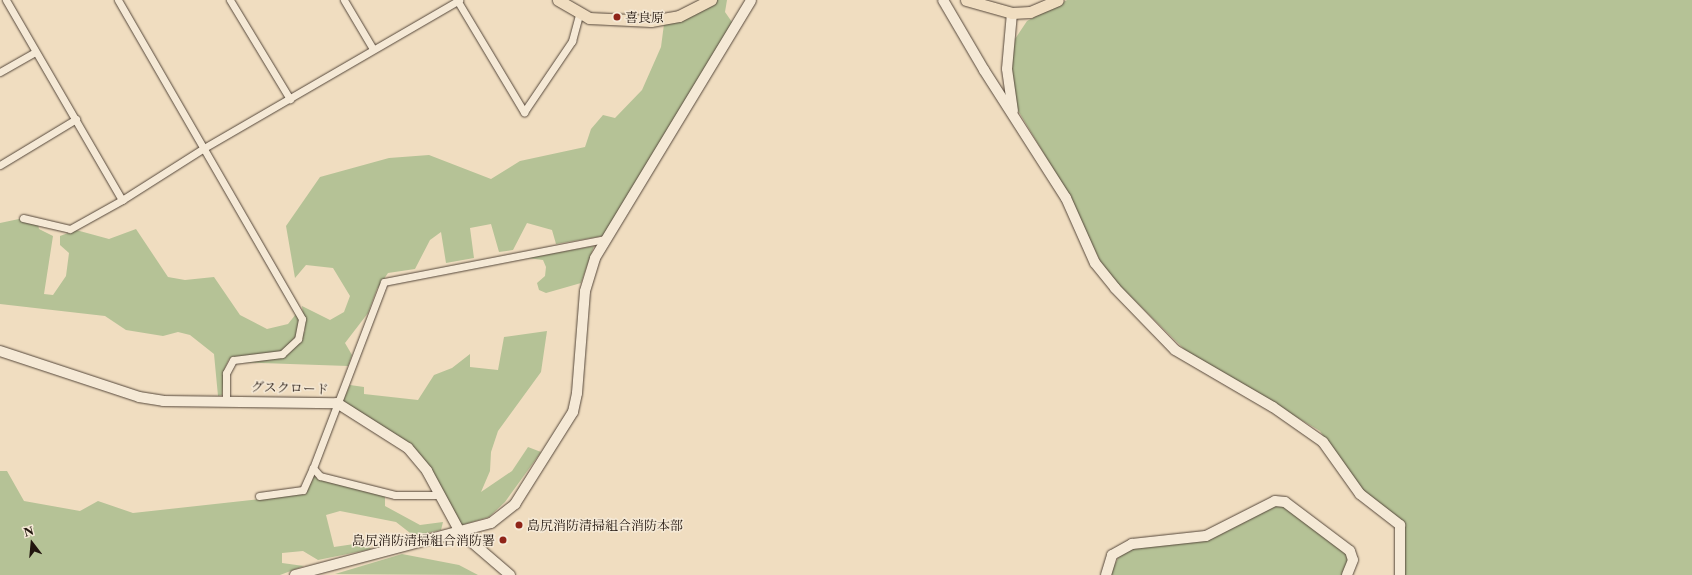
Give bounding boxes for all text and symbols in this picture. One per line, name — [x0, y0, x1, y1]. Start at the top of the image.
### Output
place label: 喜良原 — [625, 9, 664, 25]
marker: 喜良原 — [612, 12, 622, 22]
street label: グスクロード — [251, 379, 329, 397]
place label: 島尻消防清掃組合消防本部 — [527, 517, 683, 533]
marker: 島尻消防清掃組合消防本部 — [514, 520, 524, 530]
north arrow — [12, 523, 52, 563]
text: N — [22, 523, 35, 540]
place label: 島尻消防清掃組合消防署 — [352, 532, 495, 548]
marker: 島尻消防清掃組合消防署 — [498, 535, 508, 545]

